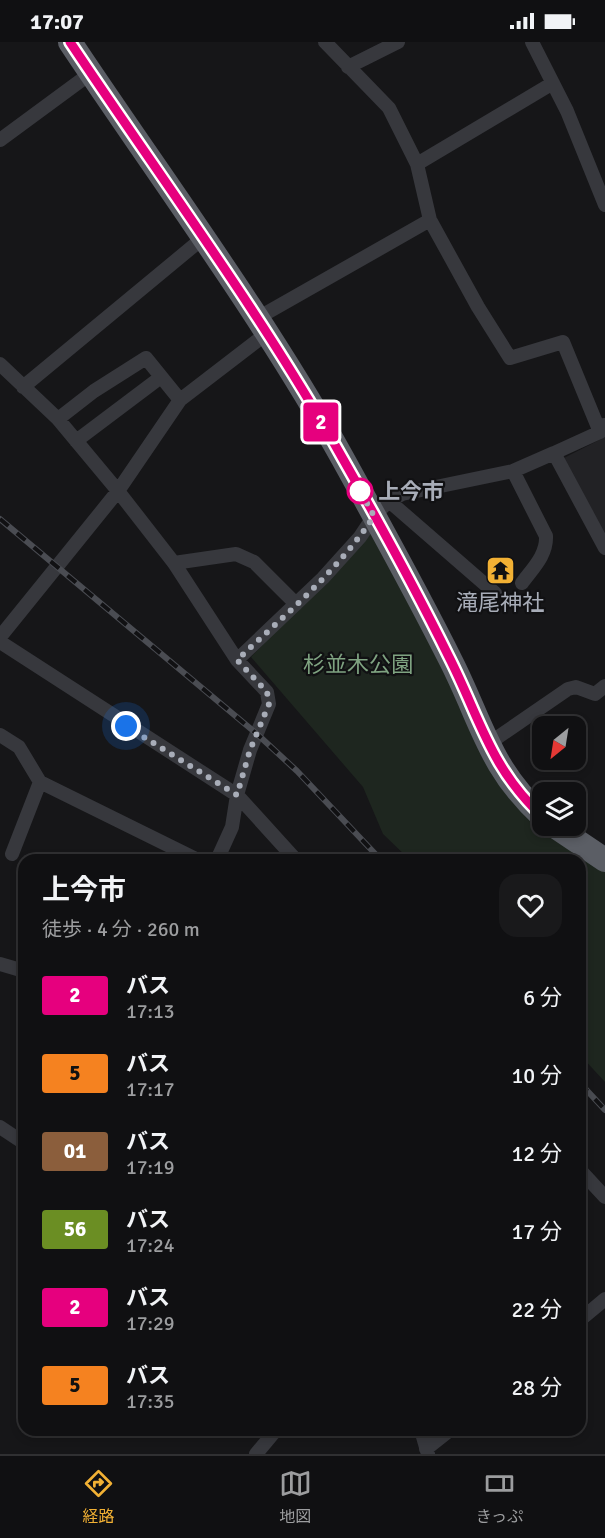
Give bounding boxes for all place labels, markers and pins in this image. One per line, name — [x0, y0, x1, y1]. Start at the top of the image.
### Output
marker: 上今市 — [347, 478, 373, 504]
place label: 上今市 — [378, 478, 444, 505]
temple icon: 滝尾神社 — [484, 554, 516, 586]
place label: 滝尾神社 — [456, 589, 544, 616]

